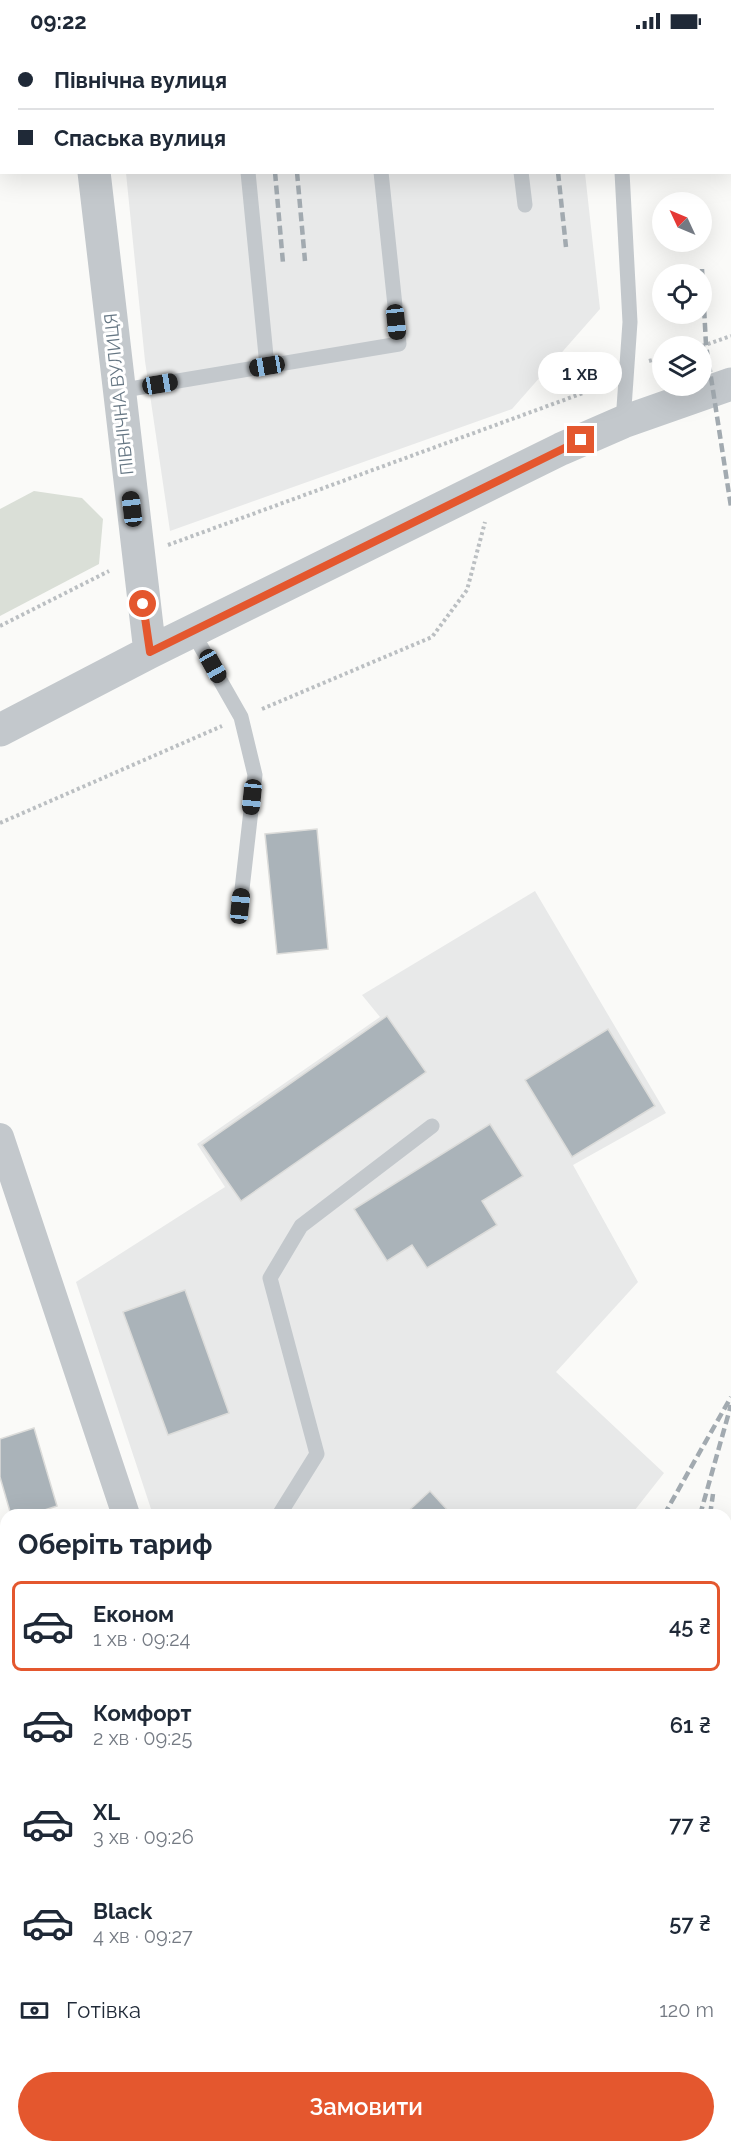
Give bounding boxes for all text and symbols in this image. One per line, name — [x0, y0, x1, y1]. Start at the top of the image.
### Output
text: 09:22 — [30, 8, 87, 34]
text: Північна вулиця — [54, 67, 227, 93]
text: Спаська вулиця — [54, 125, 226, 151]
north arrow — [652, 192, 712, 252]
map controls — [652, 192, 712, 396]
button: locate — [652, 264, 712, 324]
car — [385, 303, 407, 341]
street label: ПІВНІЧНА ВУЛИЦЯ — [100, 312, 137, 476]
button: layers — [652, 336, 712, 396]
callout: 1 хв — [539, 353, 623, 395]
car — [248, 354, 286, 378]
text: 1 хв — [562, 361, 598, 385]
car — [141, 372, 179, 396]
route end — [567, 426, 594, 453]
car — [121, 490, 143, 528]
route start — [129, 590, 156, 617]
car — [196, 646, 230, 686]
car — [241, 778, 263, 816]
car — [229, 887, 251, 925]
text: Оберіть тариф — [18, 1529, 212, 1560]
icon: car — [21, 1599, 75, 1653]
text: Економ — [93, 1601, 174, 1627]
text: 45 ₴ — [669, 1613, 711, 1639]
text: 1 хв · 09:24 — [93, 1627, 190, 1651]
icon: car — [21, 1698, 75, 1752]
text: Комфорт — [93, 1700, 191, 1726]
text: 61 ₴ — [670, 1712, 711, 1738]
text: 2 хв · 09:25 — [93, 1726, 192, 1750]
icon: car — [21, 1797, 75, 1851]
text: XL — [93, 1799, 120, 1825]
text: 77 ₴ — [669, 1811, 711, 1837]
text: 3 хв · 09:26 — [93, 1825, 194, 1849]
icon: car — [21, 1896, 75, 1950]
text: Black — [93, 1898, 152, 1924]
text: 57 ₴ — [669, 1910, 711, 1936]
text: 4 хв · 09:27 — [93, 1924, 193, 1948]
icon: cash — [18, 1994, 51, 2027]
text: Готівка — [66, 1997, 141, 2023]
text: 120 m — [659, 1998, 714, 2022]
button: Замовити — [18, 2072, 714, 2141]

